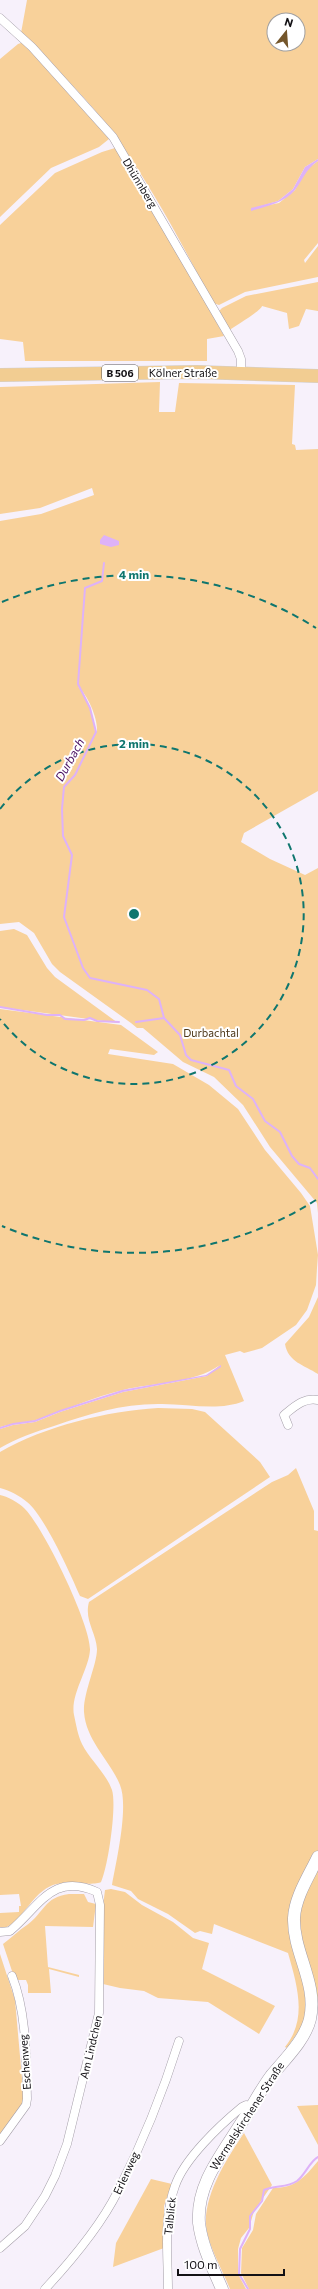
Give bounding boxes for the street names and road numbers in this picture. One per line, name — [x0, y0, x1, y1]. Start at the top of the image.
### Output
street label: Dhünnberg — [120, 155, 160, 210]
road number: B 506 — [102, 365, 138, 381]
street label: Kölner Straße — [149, 366, 217, 379]
street label: Am Lindchen — [77, 2014, 104, 2080]
street label: Eschenweg — [16, 2034, 33, 2090]
street label: Wermelskirchener Straße — [207, 2059, 287, 2172]
street label: Erlenweg — [110, 2149, 141, 2196]
street label: Talblick — [161, 2196, 178, 2236]

